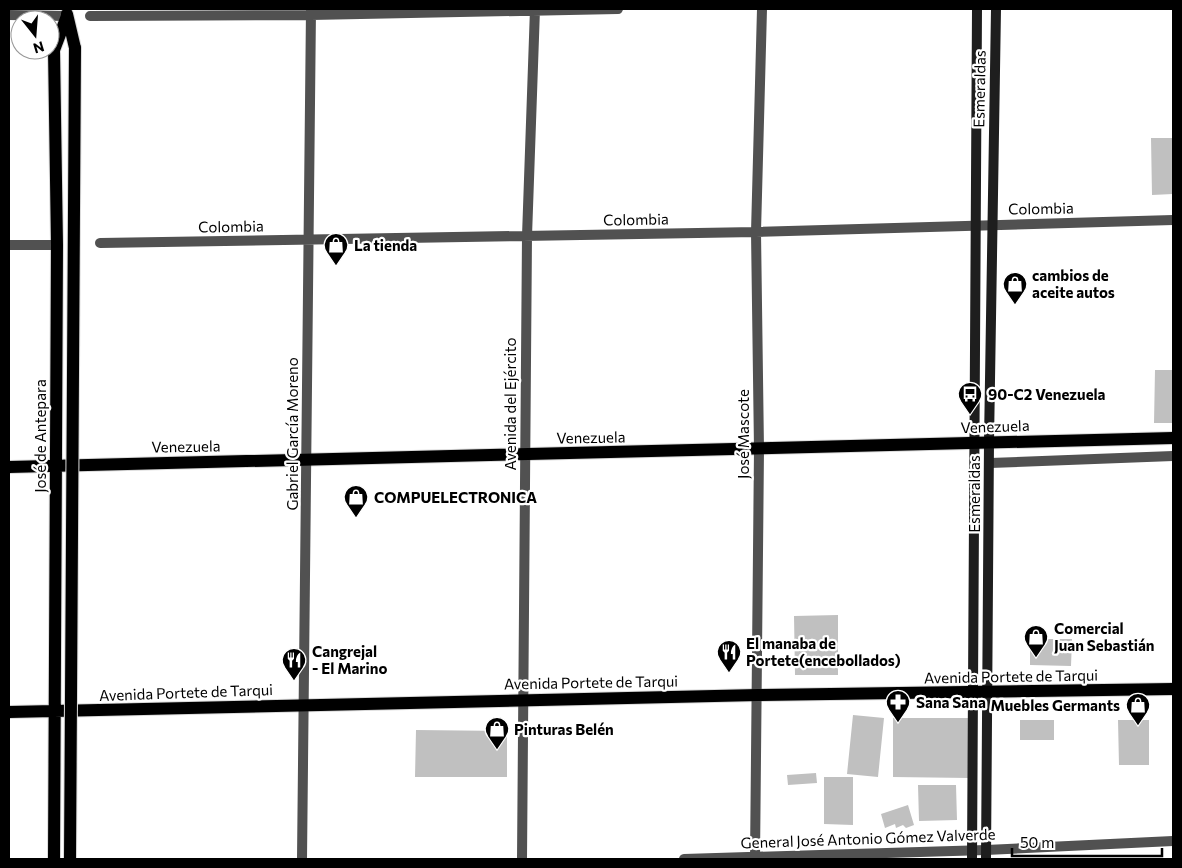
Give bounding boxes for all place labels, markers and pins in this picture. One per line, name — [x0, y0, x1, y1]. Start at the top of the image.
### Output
shop icon: La tienda — [323, 232, 349, 266]
place label: La tienda — [354, 236, 417, 254]
place label: cambios de aceite autos — [1032, 266, 1115, 301]
shop icon: cambios de aceite autos — [1002, 271, 1028, 305]
bus stop icon: 90-C2 Venezuela — [957, 381, 983, 415]
place label: 90-C2 Venezuela — [988, 385, 1106, 403]
shop icon: COMPUELECTRONICA — [343, 484, 369, 518]
place label: COMPUELECTRONICA — [374, 488, 537, 506]
place label: Comercial Juan Sebastián — [1054, 619, 1154, 654]
shop icon: Comercial Juan Sebastián — [1023, 624, 1049, 658]
place label: El manaba de Portete(encebollados) — [746, 634, 901, 669]
restaurant icon: El manaba de Portete(encebollados) — [716, 639, 742, 673]
place label: Cangrejal - El Marino — [312, 642, 387, 677]
restaurant icon: Cangrejal - El Marino — [281, 647, 307, 681]
pharmacy icon: Sana Sana — [885, 689, 911, 723]
shop icon: Muebles Germants — [1125, 692, 1151, 726]
place label: Sana Sana — [916, 693, 986, 711]
place label: Muebles Germants — [990, 696, 1120, 714]
shop icon: Pinturas Belén — [484, 716, 510, 750]
place label: Pinturas Belén — [514, 720, 614, 738]

